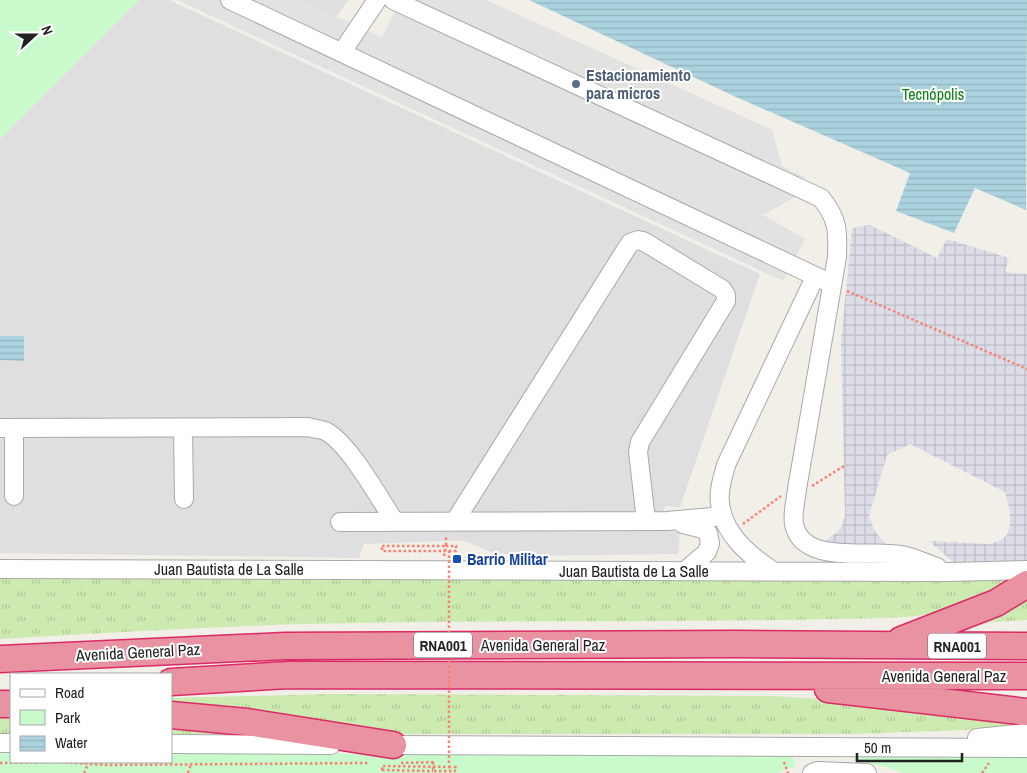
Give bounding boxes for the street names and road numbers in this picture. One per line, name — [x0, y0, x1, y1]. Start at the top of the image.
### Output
street label: Juan Bautista de La Salle — [154, 558, 304, 580]
street label: Juan Bautista de La Salle — [559, 560, 709, 582]
road number: RNA001 — [414, 632, 472, 658]
street label: Avenida General Paz — [480, 634, 606, 656]
road number: RNA001 — [928, 634, 986, 658]
street label: Avenida General Paz — [74, 638, 201, 666]
street label: Avenida General Paz — [881, 665, 1007, 687]

